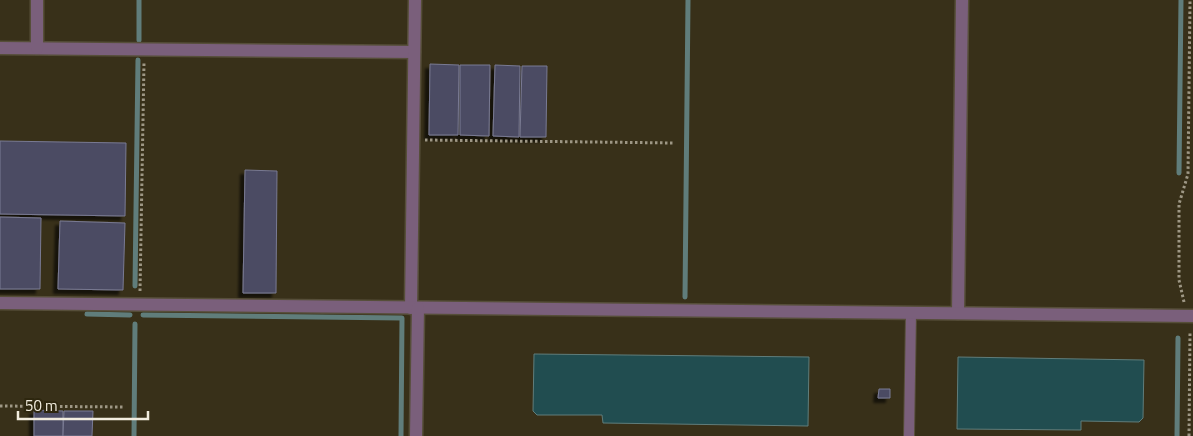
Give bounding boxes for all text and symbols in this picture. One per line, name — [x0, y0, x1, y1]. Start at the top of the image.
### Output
scale bar — [18, 388, 148, 420]
text: 50 m — [25, 394, 58, 417]

